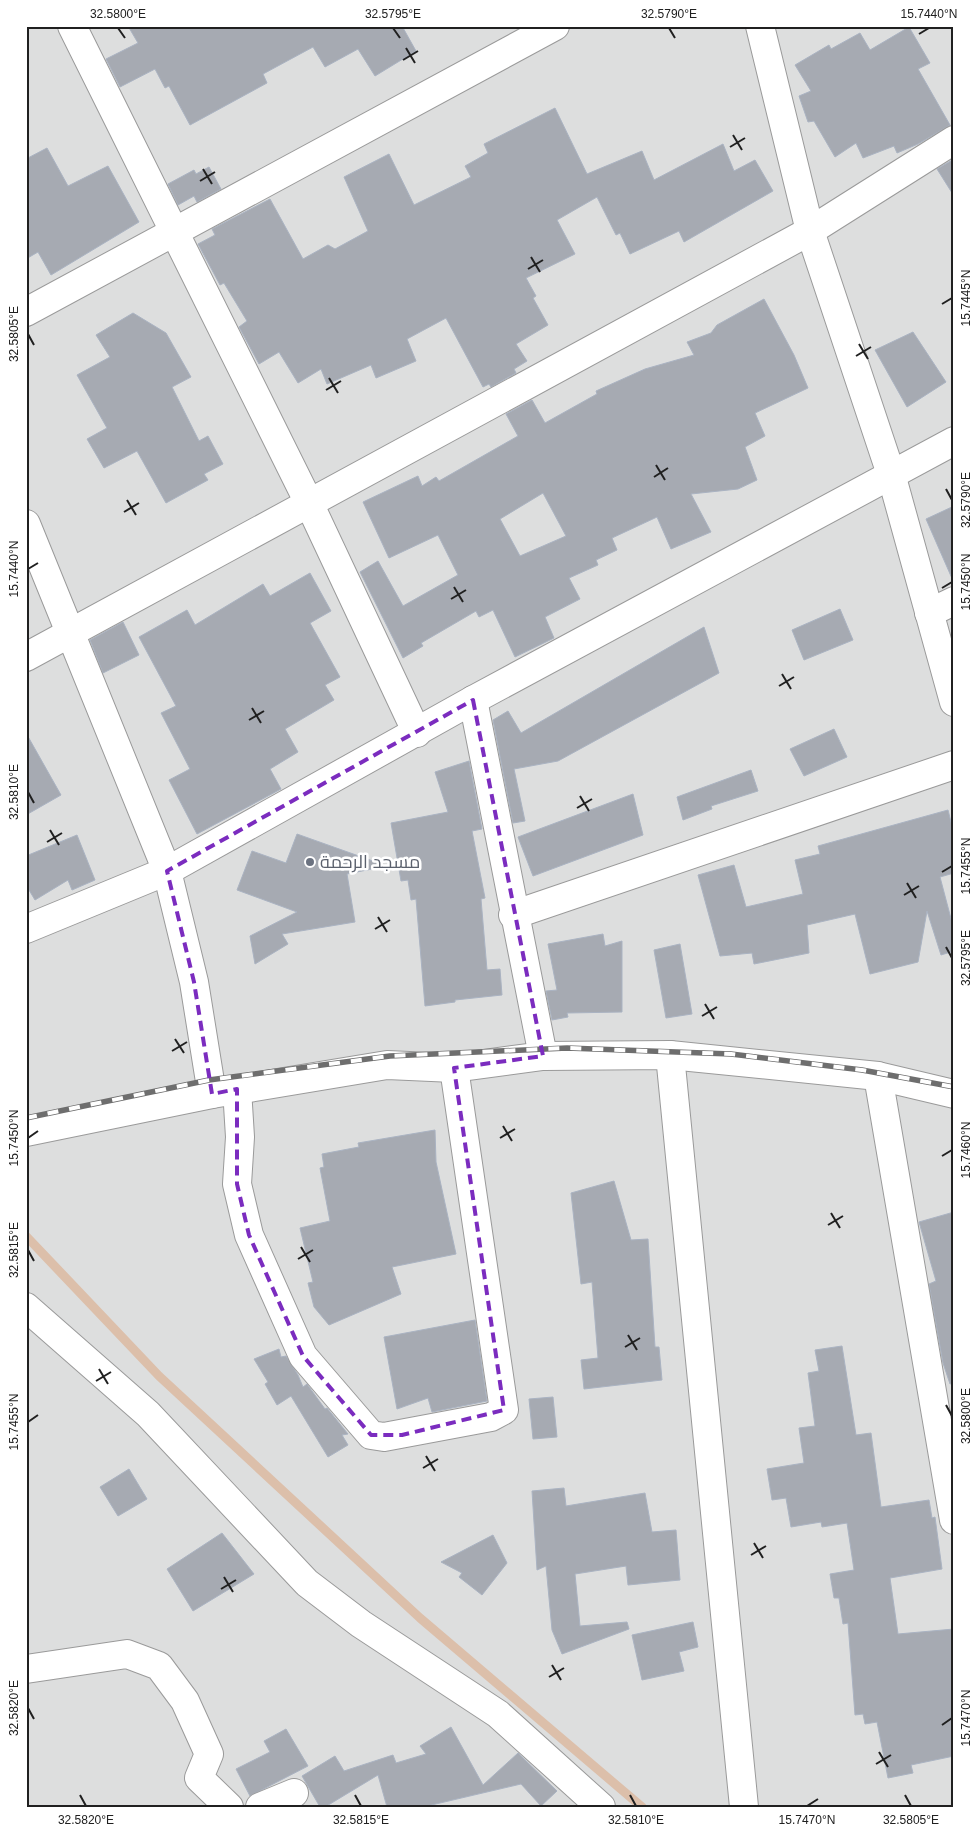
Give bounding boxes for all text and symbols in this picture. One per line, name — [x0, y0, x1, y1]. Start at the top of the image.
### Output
text: 32.5800°E — [90, 7, 146, 21]
text: 32.5795°E — [365, 7, 421, 21]
text: 32.5790°E — [641, 7, 697, 21]
text: 15.7440°N — [901, 7, 957, 21]
text: 15.7445°N — [959, 270, 973, 326]
text: 32.5805°E — [7, 306, 21, 362]
text: 32.5790°E — [959, 472, 973, 528]
text: 15.7440°N — [7, 541, 21, 597]
text: 15.7450°N — [959, 554, 973, 610]
text: 32.5810°E — [7, 764, 21, 820]
text: 15.7455°N — [959, 838, 973, 894]
place label: مسجد الرحمة — [320, 852, 420, 873]
marker: مسجد الرحمة — [304, 856, 316, 868]
text: 32.5795°E — [959, 930, 973, 986]
text: 15.7450°N — [7, 1110, 21, 1166]
text: 15.7460°N — [959, 1122, 973, 1178]
text: 32.5815°E — [7, 1222, 21, 1278]
text: 32.5800°E — [959, 1388, 973, 1444]
text: 15.7455°N — [7, 1394, 21, 1450]
text: 32.5820°E — [7, 1680, 21, 1736]
text: 15.7470°N — [959, 1690, 973, 1746]
text: 32.5820°E — [58, 1813, 114, 1827]
text: 32.5815°E — [333, 1813, 389, 1827]
text: 32.5810°E — [608, 1813, 664, 1827]
text: 15.7470°N — [779, 1813, 835, 1827]
text: 32.5805°E — [883, 1813, 939, 1827]

